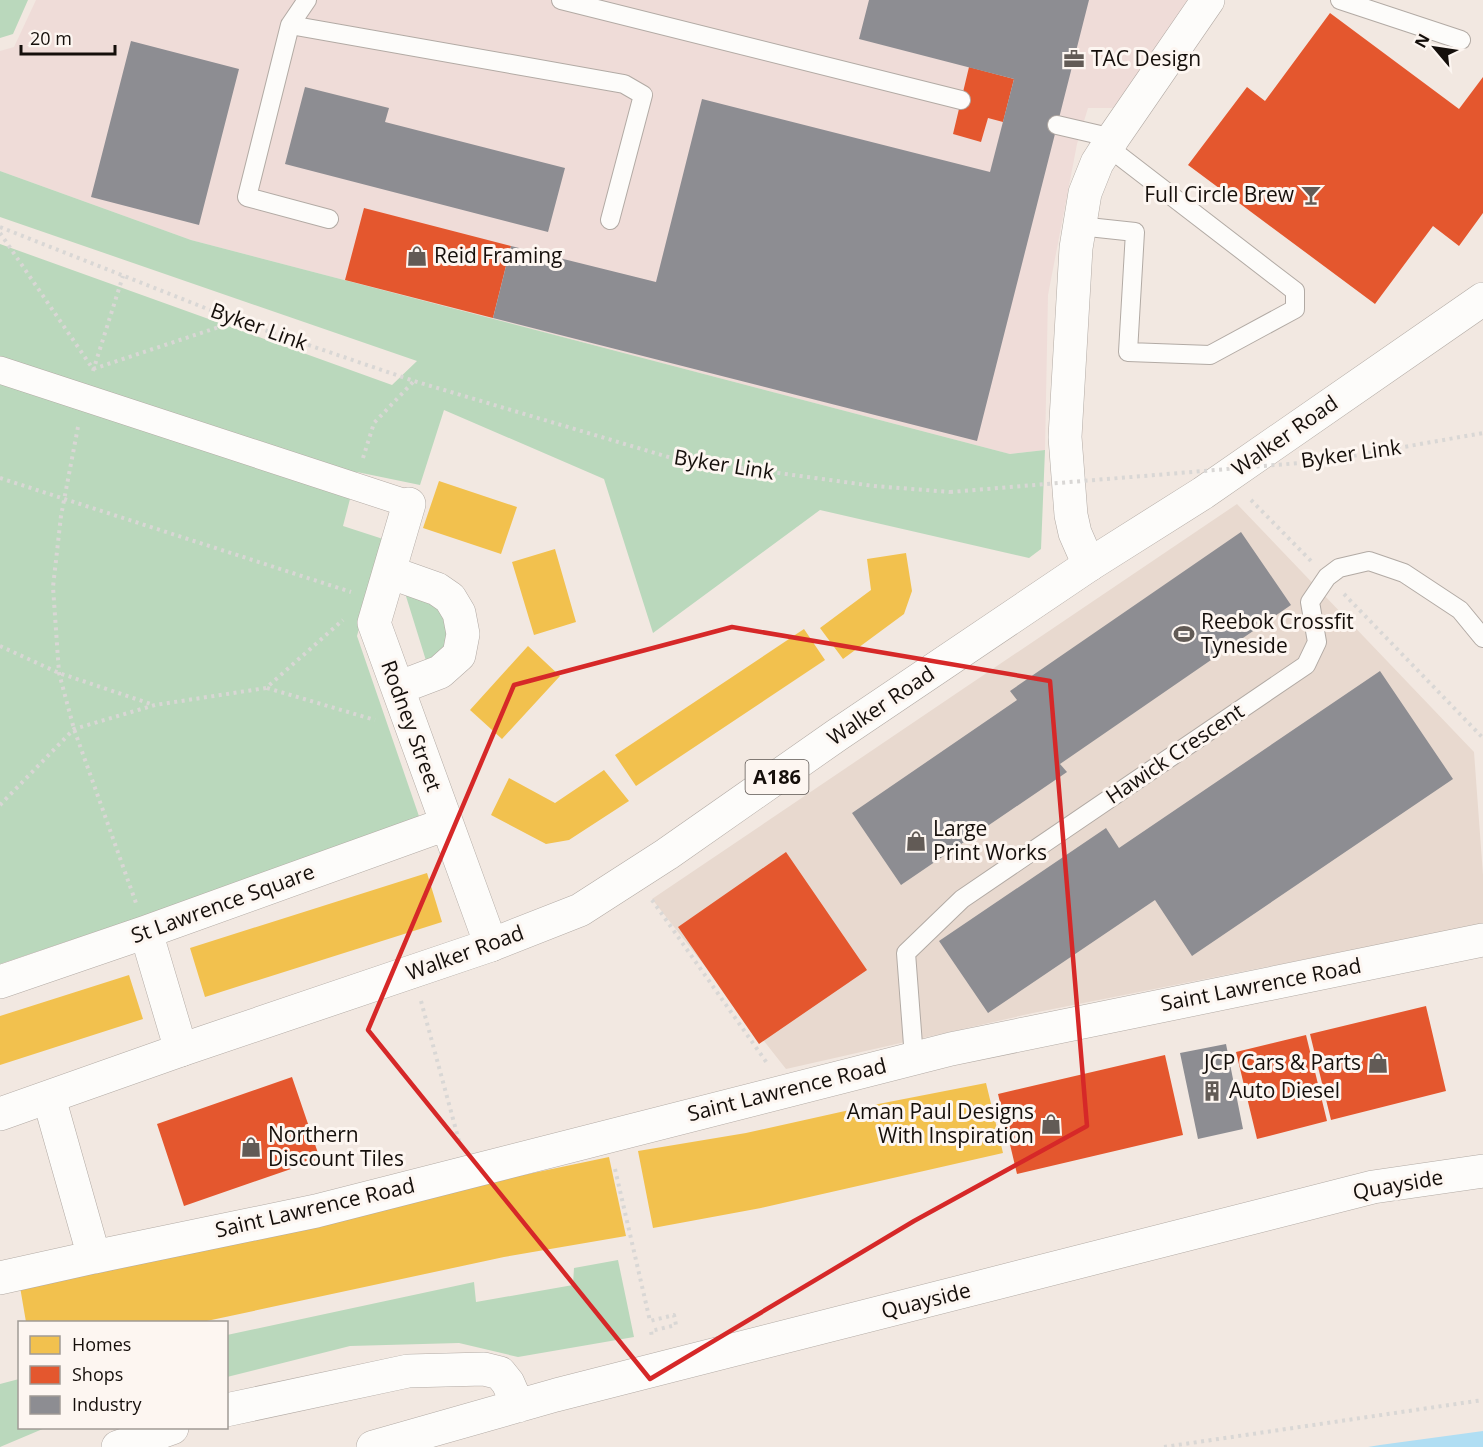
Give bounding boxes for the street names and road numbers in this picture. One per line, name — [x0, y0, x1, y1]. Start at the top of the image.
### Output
street label: Byker Link — [207, 296, 312, 357]
street label: Walker Road — [1226, 388, 1343, 482]
street label: Byker Link — [1299, 432, 1403, 474]
street label: Byker Link — [672, 442, 776, 486]
street label: Rodney Street — [375, 656, 449, 795]
street label: Walker Road — [821, 659, 939, 751]
street label: Hawick Crescent — [1100, 697, 1249, 810]
road number: A186 — [746, 760, 808, 794]
street label: St Lawrence Square — [127, 857, 318, 949]
street label: Walker Road — [402, 918, 527, 986]
street label: Saint Lawrence Road — [1158, 951, 1364, 1017]
street label: Saint Lawrence Road — [684, 1051, 889, 1127]
street label: Quayside — [1350, 1162, 1445, 1206]
street label: Saint Lawrence Road — [212, 1170, 417, 1244]
street label: Quayside — [878, 1275, 973, 1325]

